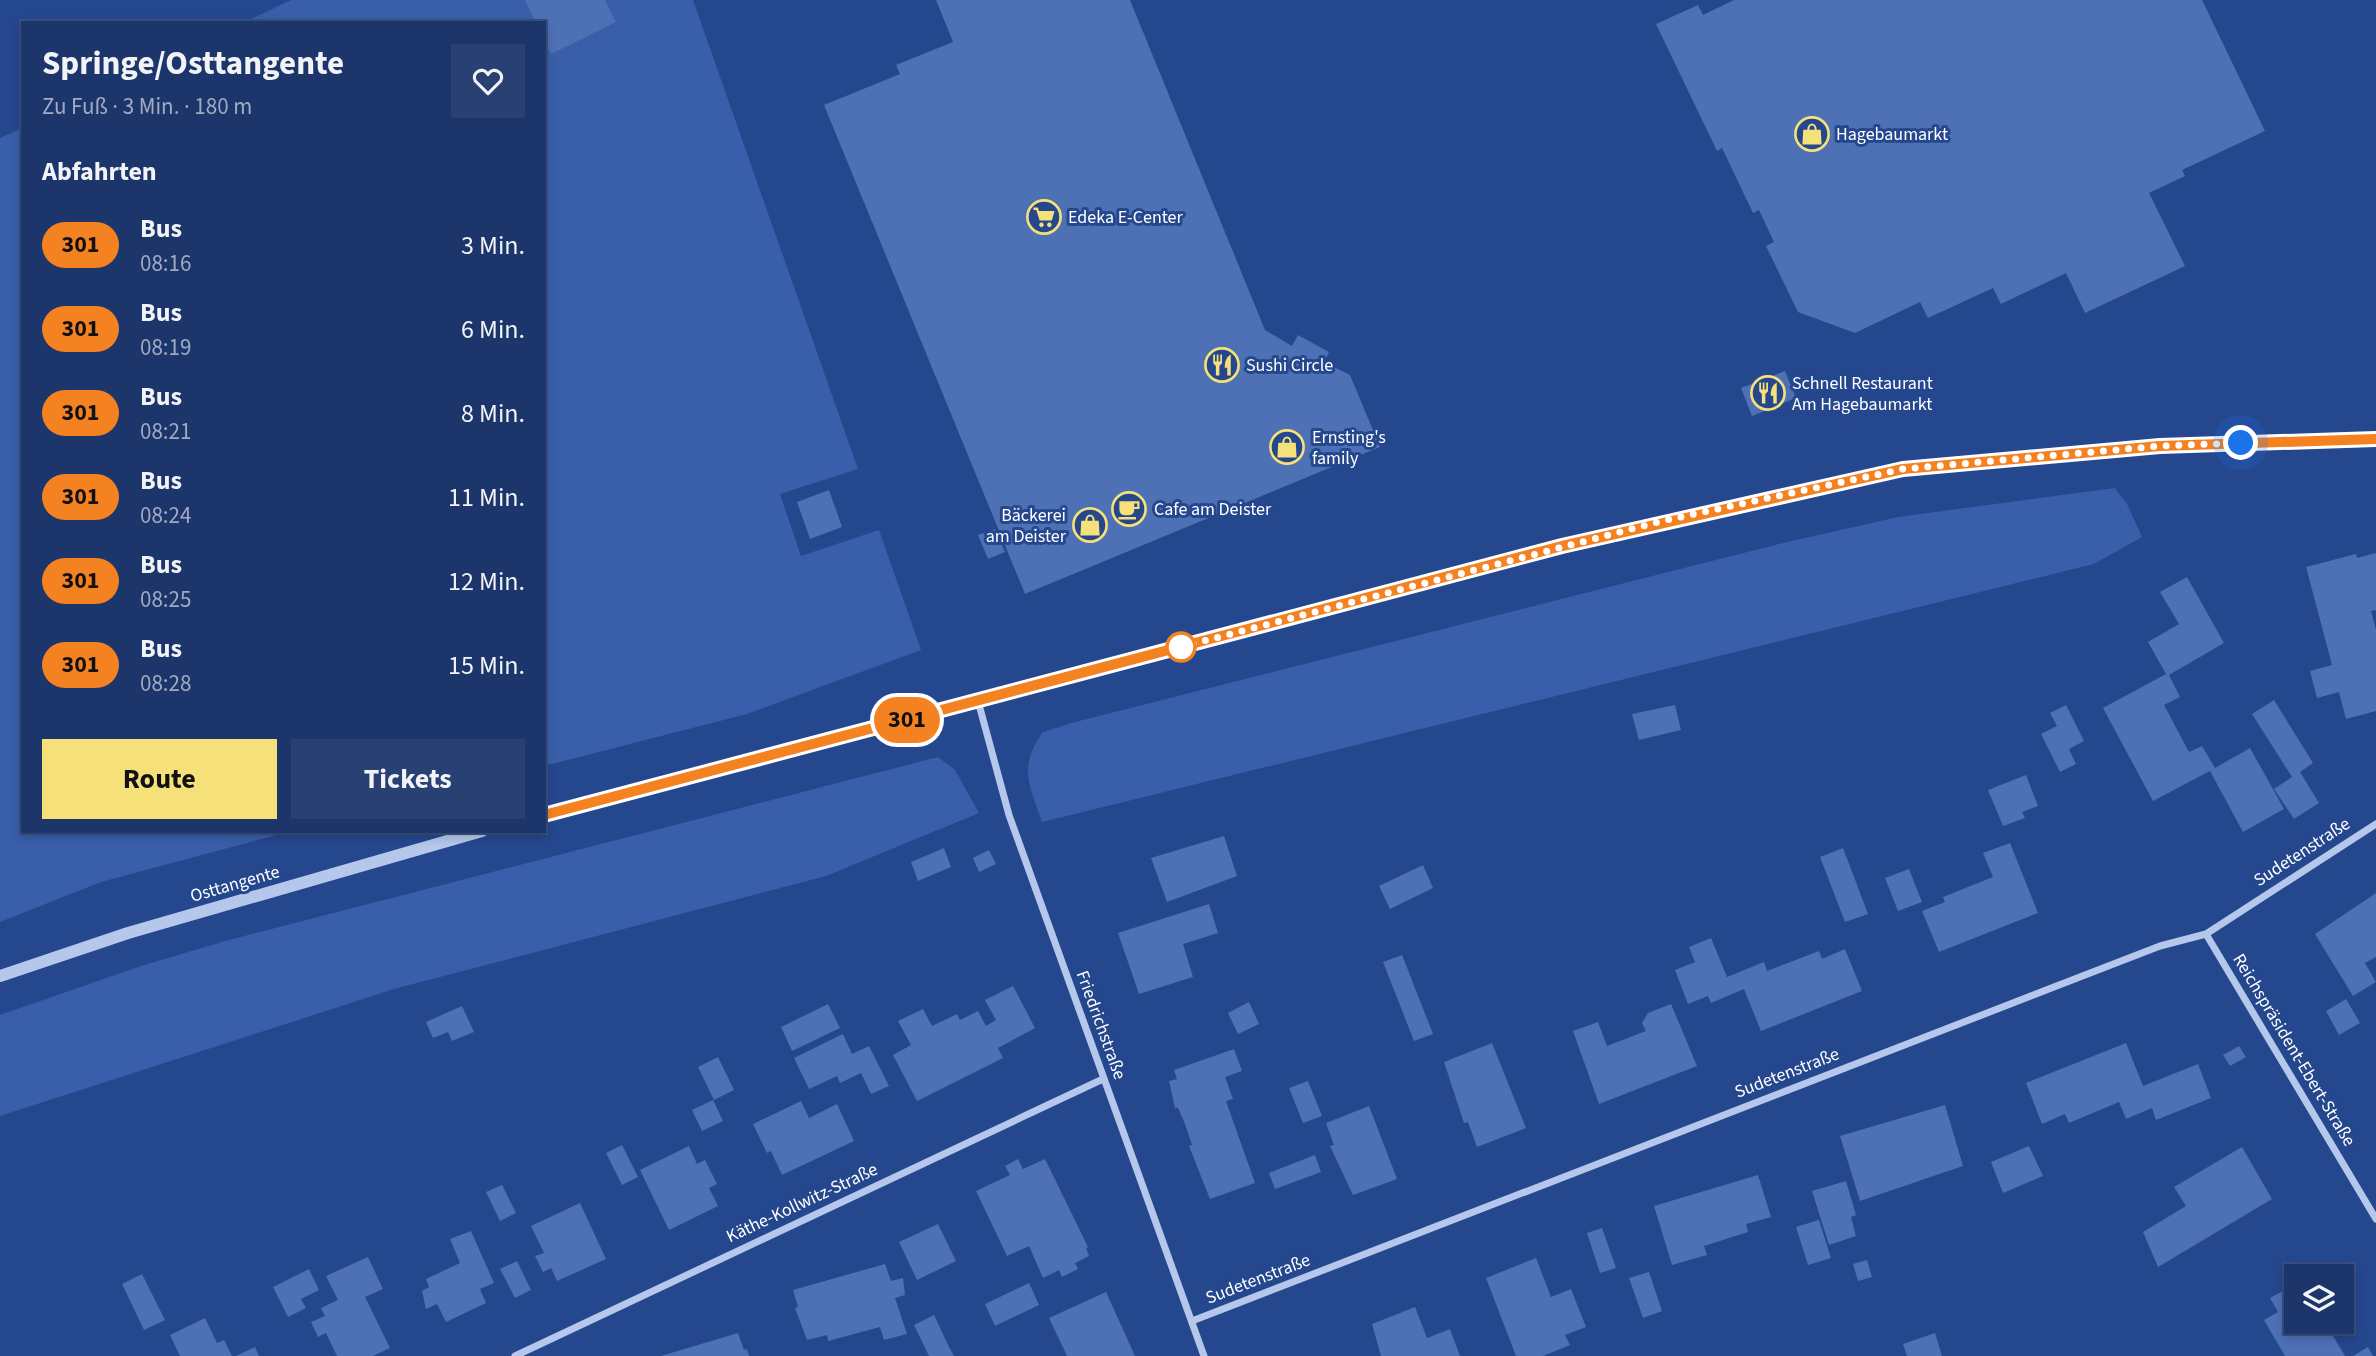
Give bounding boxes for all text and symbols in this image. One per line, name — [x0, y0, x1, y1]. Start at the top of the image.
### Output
text: Springe/Osttangente — [42, 40, 344, 87]
button: heart — [451, 44, 525, 118]
text: Zu Fuß · 3 Min. · 180 m — [42, 90, 252, 123]
shop icon: Hagebaumarkt — [1793, 115, 1831, 153]
place label: Hagebaumarkt — [1836, 122, 1948, 147]
text: Abfahrten — [42, 153, 157, 190]
supermarket icon: Edeka E-Center — [1025, 198, 1063, 236]
place label: Edeka E-Center — [1068, 205, 1184, 230]
text: Bus — [140, 210, 182, 247]
text: 301 — [61, 227, 100, 262]
text: 3 Min. — [461, 227, 525, 264]
text: 08:16 — [140, 247, 191, 280]
text: Bus — [140, 294, 182, 331]
text: 301 — [61, 311, 100, 346]
text: 6 Min. — [461, 311, 525, 348]
text: 08:19 — [140, 331, 191, 364]
restaurant icon: Sushi Circle — [1203, 346, 1241, 384]
place label: Sushi Circle — [1246, 353, 1333, 378]
place label: Schnell Restaurant Am Hagebaumarkt — [1792, 371, 1933, 417]
restaurant icon: Schnell Restaurant Am Hagebaumarkt — [1749, 374, 1787, 412]
text: Bus — [140, 378, 182, 415]
text: 301 — [61, 395, 100, 430]
text: 8 Min. — [461, 395, 525, 432]
text: 08:21 — [140, 415, 191, 448]
place label: Ernsting's family — [1312, 425, 1386, 471]
your location — [2223, 425, 2258, 460]
shop icon: Ernsting's family — [1268, 428, 1306, 466]
text: Bus — [140, 462, 182, 499]
text: 301 — [61, 479, 100, 514]
text: 11 Min. — [448, 479, 525, 516]
cafe icon: Cafe am Deister — [1110, 490, 1148, 528]
place label: Cafe am Deister — [1154, 497, 1272, 522]
text: 08:24 — [140, 499, 191, 532]
place label: Bäckerei am Deister — [986, 503, 1067, 549]
shop icon: Bäckerei am Deister — [1071, 506, 1109, 544]
text: Bus — [140, 546, 182, 583]
text: 301 — [61, 563, 100, 598]
text: 12 Min. — [448, 563, 525, 600]
text: 08:25 — [140, 583, 191, 616]
text: Bus — [140, 630, 182, 667]
unlabelled marker — [1166, 632, 1196, 662]
text: 301 — [61, 647, 100, 682]
text: 15 Min. — [448, 647, 525, 684]
text: 08:28 — [140, 667, 191, 700]
line badge: 301 — [867, 697, 947, 743]
text: 301 — [888, 702, 926, 737]
button: Route — [42, 739, 277, 819]
button: Tickets — [291, 739, 525, 819]
street label: Sudetenstraße — [2249, 811, 2355, 892]
street label: Osttangente — [187, 859, 283, 909]
street label: Reichspräsident-Ebert-Straße — [2226, 949, 2362, 1151]
street label: Friedrichstraße — [1070, 967, 1132, 1083]
street label: Sudetenstraße — [1731, 1042, 1843, 1104]
street label: Käthe-Kollwitz-Straße — [722, 1157, 882, 1249]
street label: Sudetenstraße — [1202, 1248, 1314, 1310]
map controls — [2284, 1264, 2354, 1334]
button: layers — [2284, 1264, 2354, 1334]

